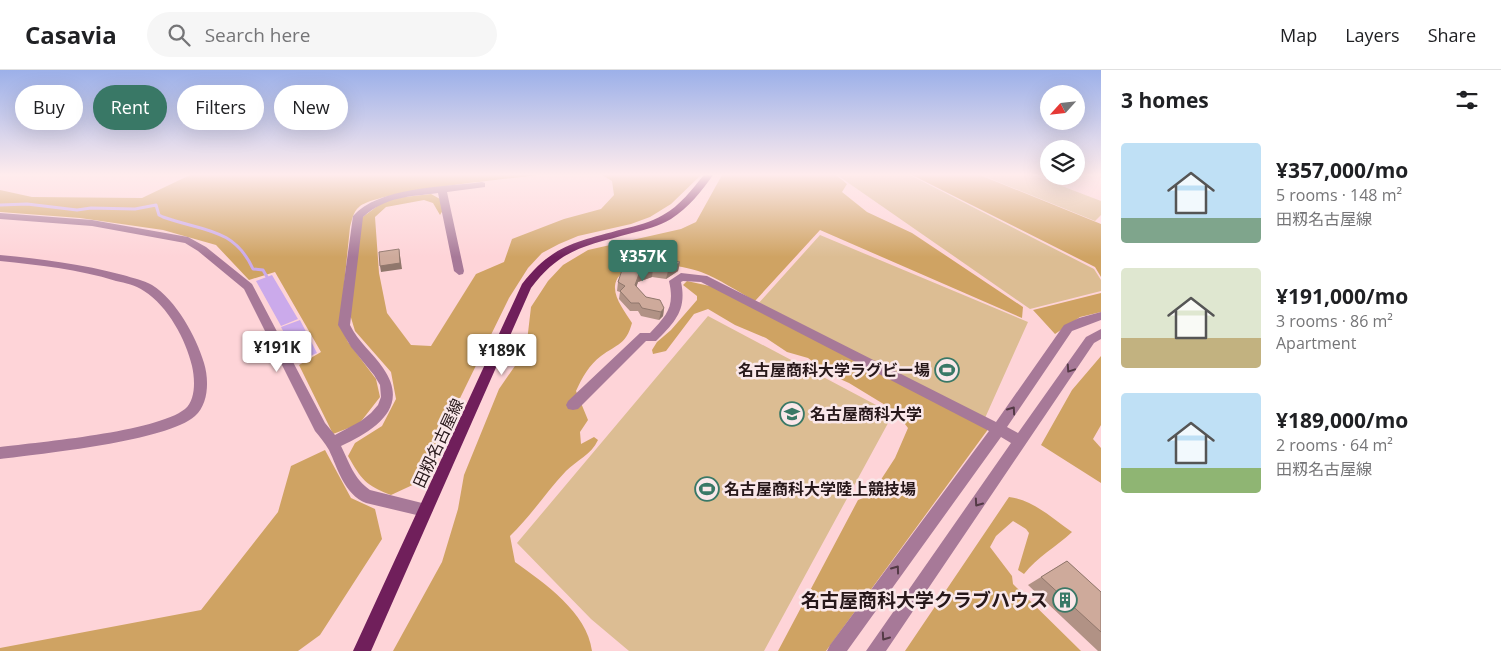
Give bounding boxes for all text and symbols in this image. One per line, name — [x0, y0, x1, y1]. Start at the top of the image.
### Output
search box — [147, 12, 497, 57]
text: Casavia — [25, 18, 117, 51]
icon: search — [165, 21, 193, 49]
text: Search here — [205, 22, 311, 48]
text: Map — [1280, 23, 1317, 47]
text: Layers — [1345, 23, 1400, 47]
text: Share — [1428, 23, 1476, 47]
chip: Buy — [15, 85, 83, 130]
chip: Rent — [93, 85, 167, 130]
chip: Filters — [177, 85, 264, 130]
chip: New — [274, 85, 348, 130]
north arrow — [1040, 85, 1085, 130]
map controls — [1040, 85, 1085, 185]
text: 3 homes — [1121, 86, 1209, 114]
icon: filters — [1453, 86, 1481, 114]
button: layers — [1040, 140, 1085, 185]
text: ¥357,000/mo — [1276, 156, 1408, 184]
icon: home — [1161, 163, 1221, 223]
text: 5 rooms · 148 m² — [1276, 184, 1402, 206]
text: 田籾名古屋線 — [1276, 208, 1372, 230]
pin: ¥357K — [608, 240, 678, 282]
text: ¥357K — [619, 245, 667, 267]
text: ¥191,000/mo — [1276, 282, 1408, 310]
icon: home — [1161, 288, 1221, 348]
text: 3 rooms · 86 m² — [1276, 310, 1393, 332]
pin: ¥191K — [242, 330, 312, 373]
text: Apartment — [1276, 332, 1356, 354]
pin: ¥189K — [467, 334, 537, 376]
text: ¥191K — [253, 336, 301, 358]
text: ¥189K — [478, 339, 526, 361]
sports icon: 名古屋商科大学ラグビー場 — [934, 357, 960, 383]
place label: 名古屋商科大学ラグビー場 — [738, 359, 930, 381]
one-way arrow — [1067, 364, 1076, 373]
street label: 田籾名古屋線 — [408, 395, 468, 491]
school or university icon: 名古屋商科大学 — [779, 401, 805, 427]
place label: 名古屋商科大学 — [810, 403, 922, 425]
one-way arrow — [1006, 406, 1015, 415]
text: ¥189,000/mo — [1276, 406, 1408, 434]
icon: home — [1161, 413, 1221, 473]
text: 2 rooms · 64 m² — [1276, 434, 1393, 456]
text: 田籾名古屋線 — [1276, 458, 1372, 480]
sports icon: 名古屋商科大学陸上競技場 — [694, 476, 720, 502]
place label: 名古屋商科大学陸上競技場 — [724, 478, 916, 500]
one-way arrow — [975, 497, 984, 507]
one-way arrow — [890, 565, 899, 575]
place label: 名古屋商科大学クラブハウス — [801, 587, 1048, 613]
building icon: 名古屋商科大学クラブハウス — [1052, 587, 1078, 613]
one-way arrow — [882, 631, 891, 640]

